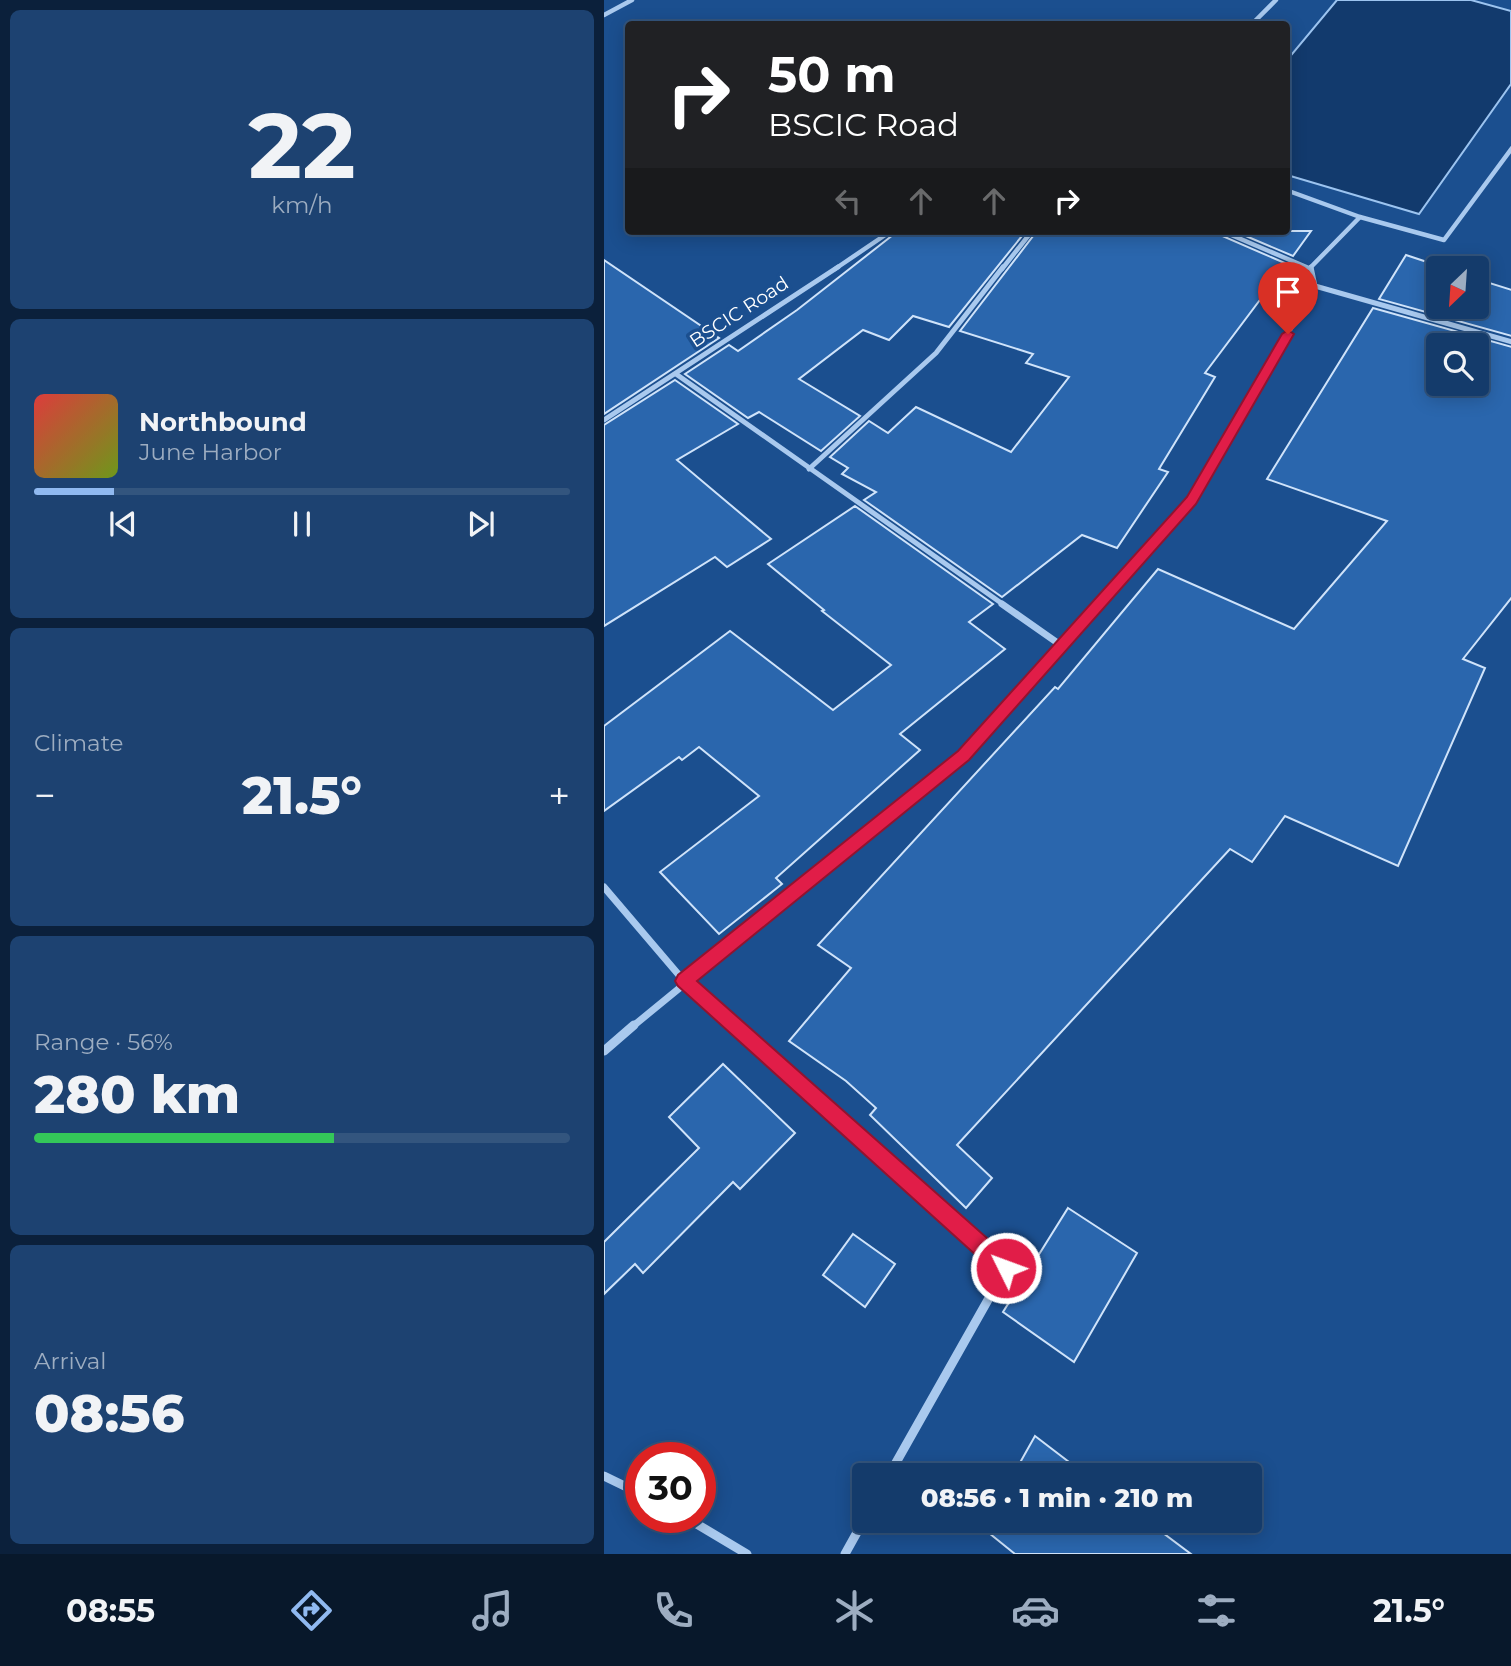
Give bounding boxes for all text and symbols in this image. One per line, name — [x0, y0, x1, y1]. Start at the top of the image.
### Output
text: 50 m — [768, 45, 896, 104]
icon: right — [653, 49, 744, 140]
text: 22 — [248, 90, 356, 201]
text: BSCIC Road — [768, 105, 959, 144]
icon: left — [829, 182, 867, 220]
icon: ahead — [902, 182, 940, 220]
icon: ahead — [975, 182, 1013, 220]
icon: right — [1048, 182, 1086, 220]
text: km/h — [271, 191, 333, 219]
north arrow — [1426, 256, 1490, 318]
map controls — [1426, 256, 1489, 396]
pin — [1258, 262, 1318, 334]
street label: BSCIC Road — [685, 271, 793, 353]
icon: arrive — [1269, 273, 1307, 311]
button: search — [1426, 333, 1489, 396]
text: Northbound — [139, 406, 307, 438]
text: June Harbor — [139, 438, 282, 466]
icon: previous — [104, 505, 142, 543]
icon: pause — [283, 505, 321, 543]
icon: next — [462, 505, 500, 543]
text: Climate — [34, 729, 123, 757]
text: 21.5° — [242, 764, 362, 827]
text: − — [34, 772, 56, 819]
text: + — [548, 772, 570, 819]
text: Range · 56% — [34, 1028, 173, 1056]
text: 280 km — [34, 1063, 240, 1126]
position arrow — [969, 1231, 1043, 1305]
text: Arrival — [34, 1347, 107, 1375]
text: 08:56 — [34, 1382, 184, 1445]
speed limit sign: 30 — [625, 1442, 716, 1533]
text: 08:56 · 1 min · 210 m — [921, 1482, 1193, 1514]
icon: directions — [287, 1586, 336, 1635]
icon: music — [468, 1586, 517, 1635]
icon: phone — [649, 1586, 698, 1635]
icon: climate — [830, 1586, 879, 1635]
icon: car — [1011, 1586, 1060, 1635]
icon: filters — [1192, 1586, 1241, 1635]
text: 08:55 — [66, 1591, 155, 1630]
text: 21.5° — [1373, 1591, 1445, 1630]

